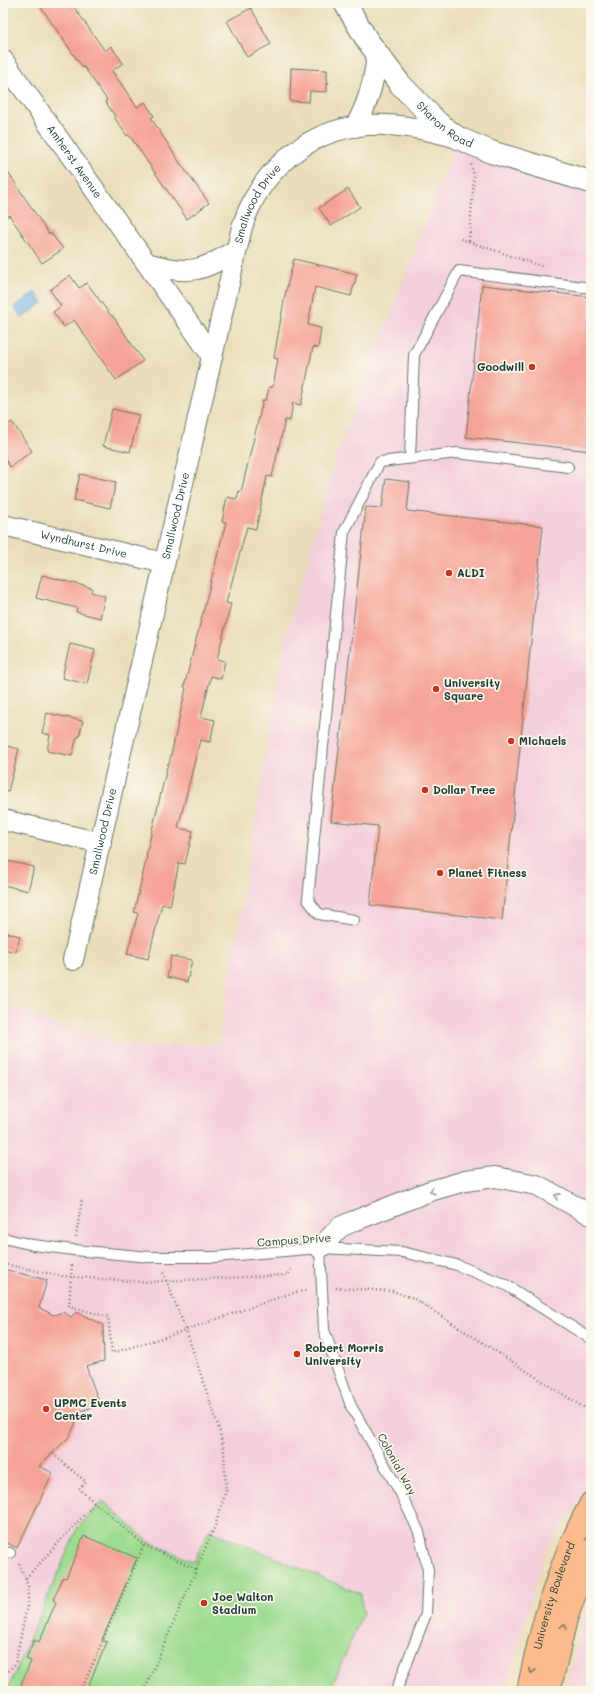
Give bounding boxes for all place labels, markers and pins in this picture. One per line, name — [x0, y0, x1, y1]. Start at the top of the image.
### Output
place label: Goodwill — [477, 359, 524, 374]
marker: Goodwill — [527, 362, 537, 372]
place label: ALDI — [457, 565, 485, 580]
marker: ALDI — [444, 568, 454, 578]
place label: University Square — [444, 675, 500, 703]
marker: University Square — [431, 684, 441, 694]
place label: Michaels — [519, 733, 567, 748]
marker: Michaels — [506, 736, 516, 746]
place label: Dollar Tree — [433, 782, 496, 797]
marker: Dollar Tree — [420, 785, 430, 795]
place label: Planet Fitness — [448, 865, 527, 880]
marker: Planet Fitness — [435, 868, 445, 878]
place label: Robert Morris University — [305, 1340, 384, 1368]
marker: Robert Morris University — [292, 1349, 302, 1359]
place label: UPMC Events Center — [54, 1395, 127, 1423]
marker: UPMC Events Center — [41, 1404, 51, 1414]
place label: Joe Walton Stadium — [212, 1589, 273, 1617]
marker: Joe Walton Stadium — [199, 1598, 209, 1608]

